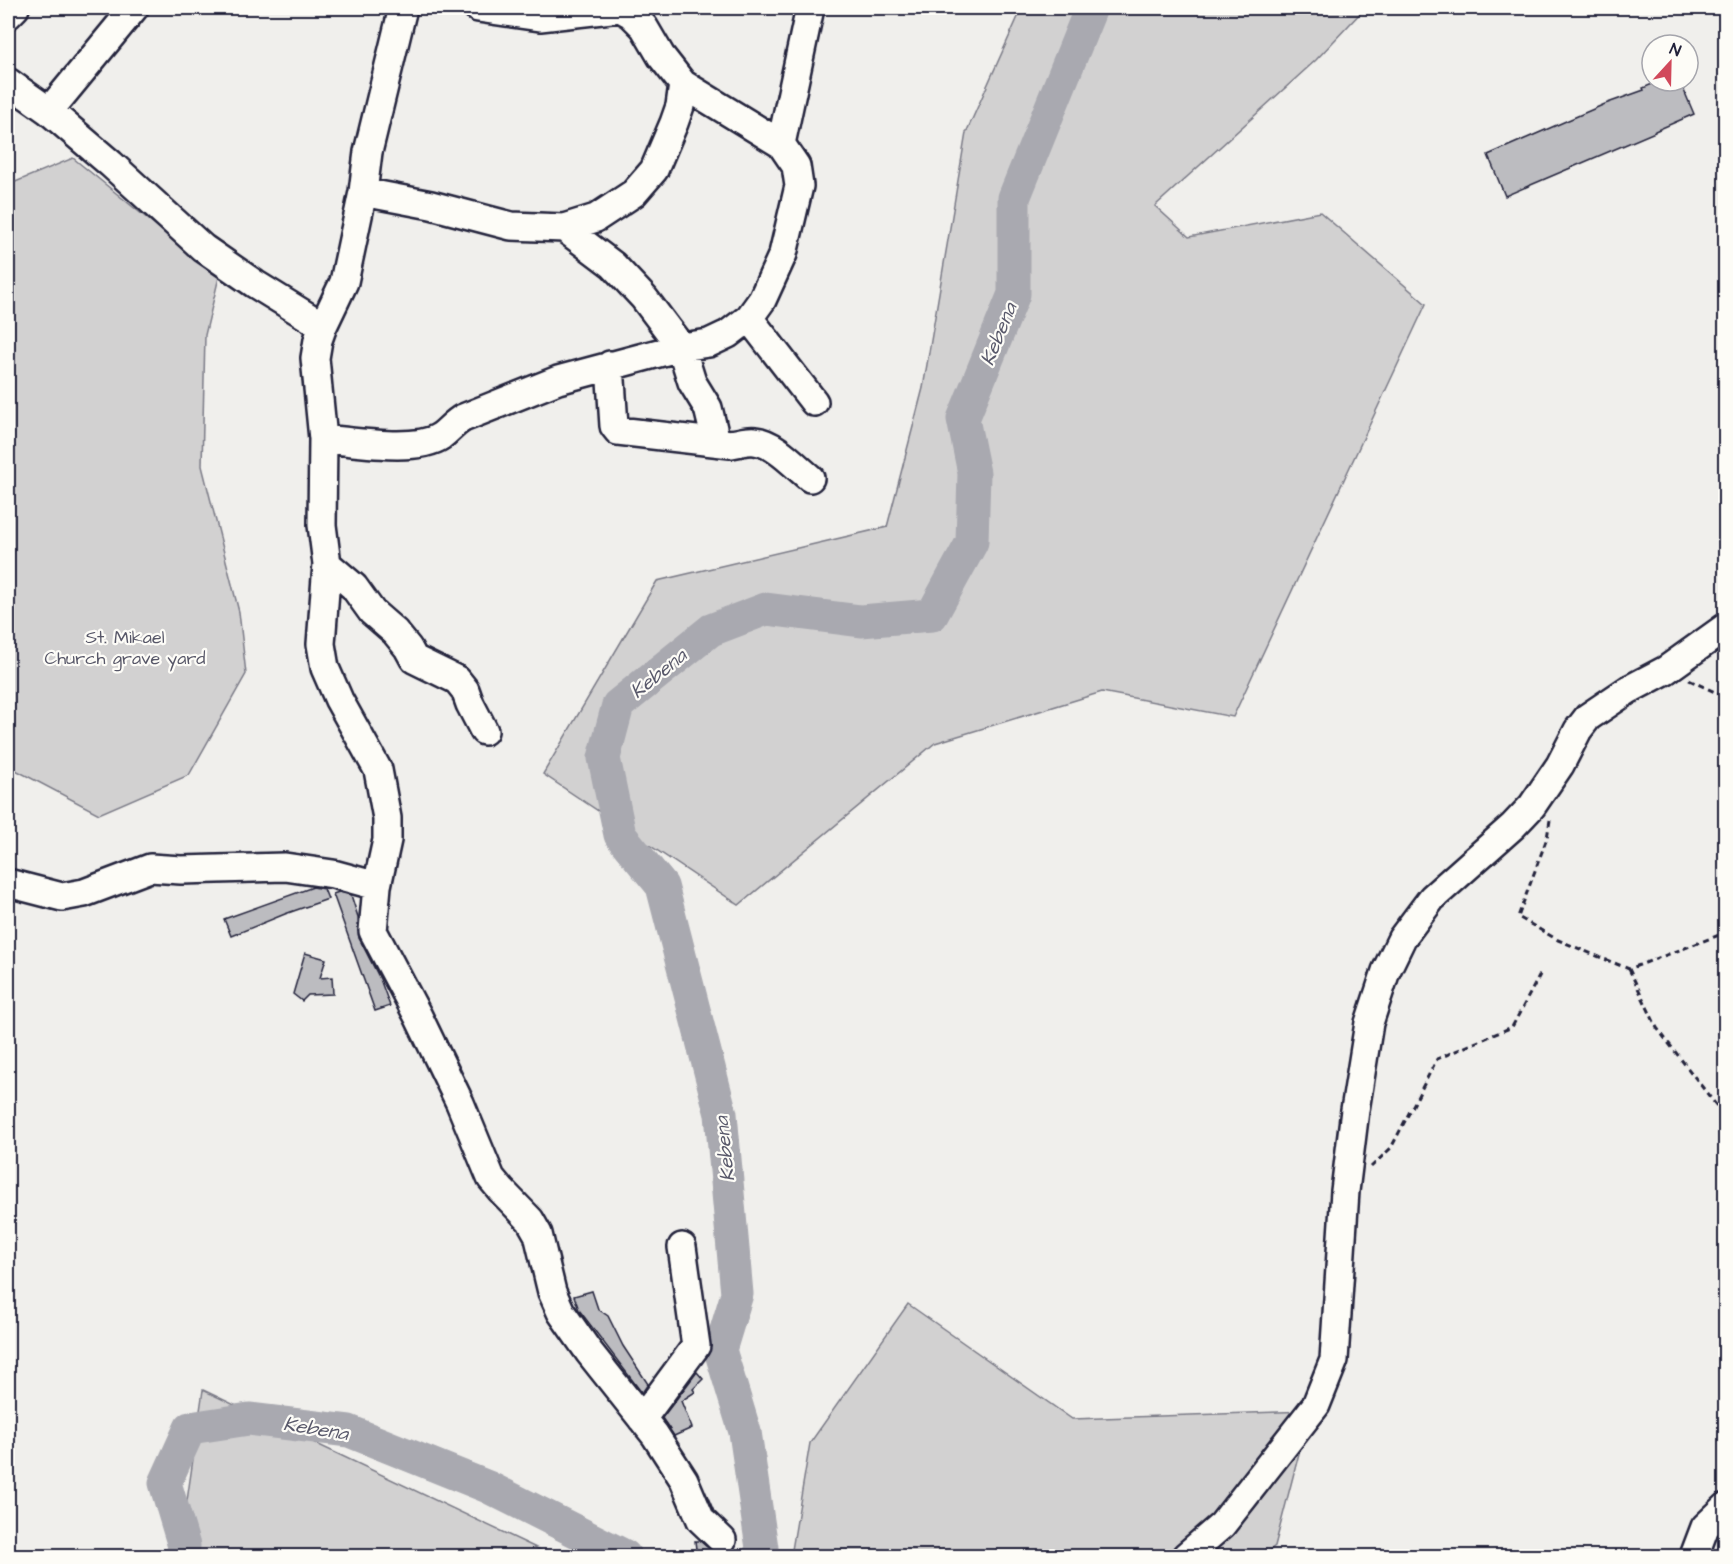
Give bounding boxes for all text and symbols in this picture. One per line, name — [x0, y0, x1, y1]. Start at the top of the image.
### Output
north arrow — [1640, 33, 1700, 93]
text: N — [1666, 38, 1684, 62]
water label: Kebena — [974, 298, 1024, 370]
park label: St. Mikael Church grave yard — [44, 625, 206, 672]
water label: Kebena — [625, 642, 693, 705]
water label: Kebena — [708, 1114, 742, 1183]
water label: Kebena — [281, 1410, 351, 1448]

